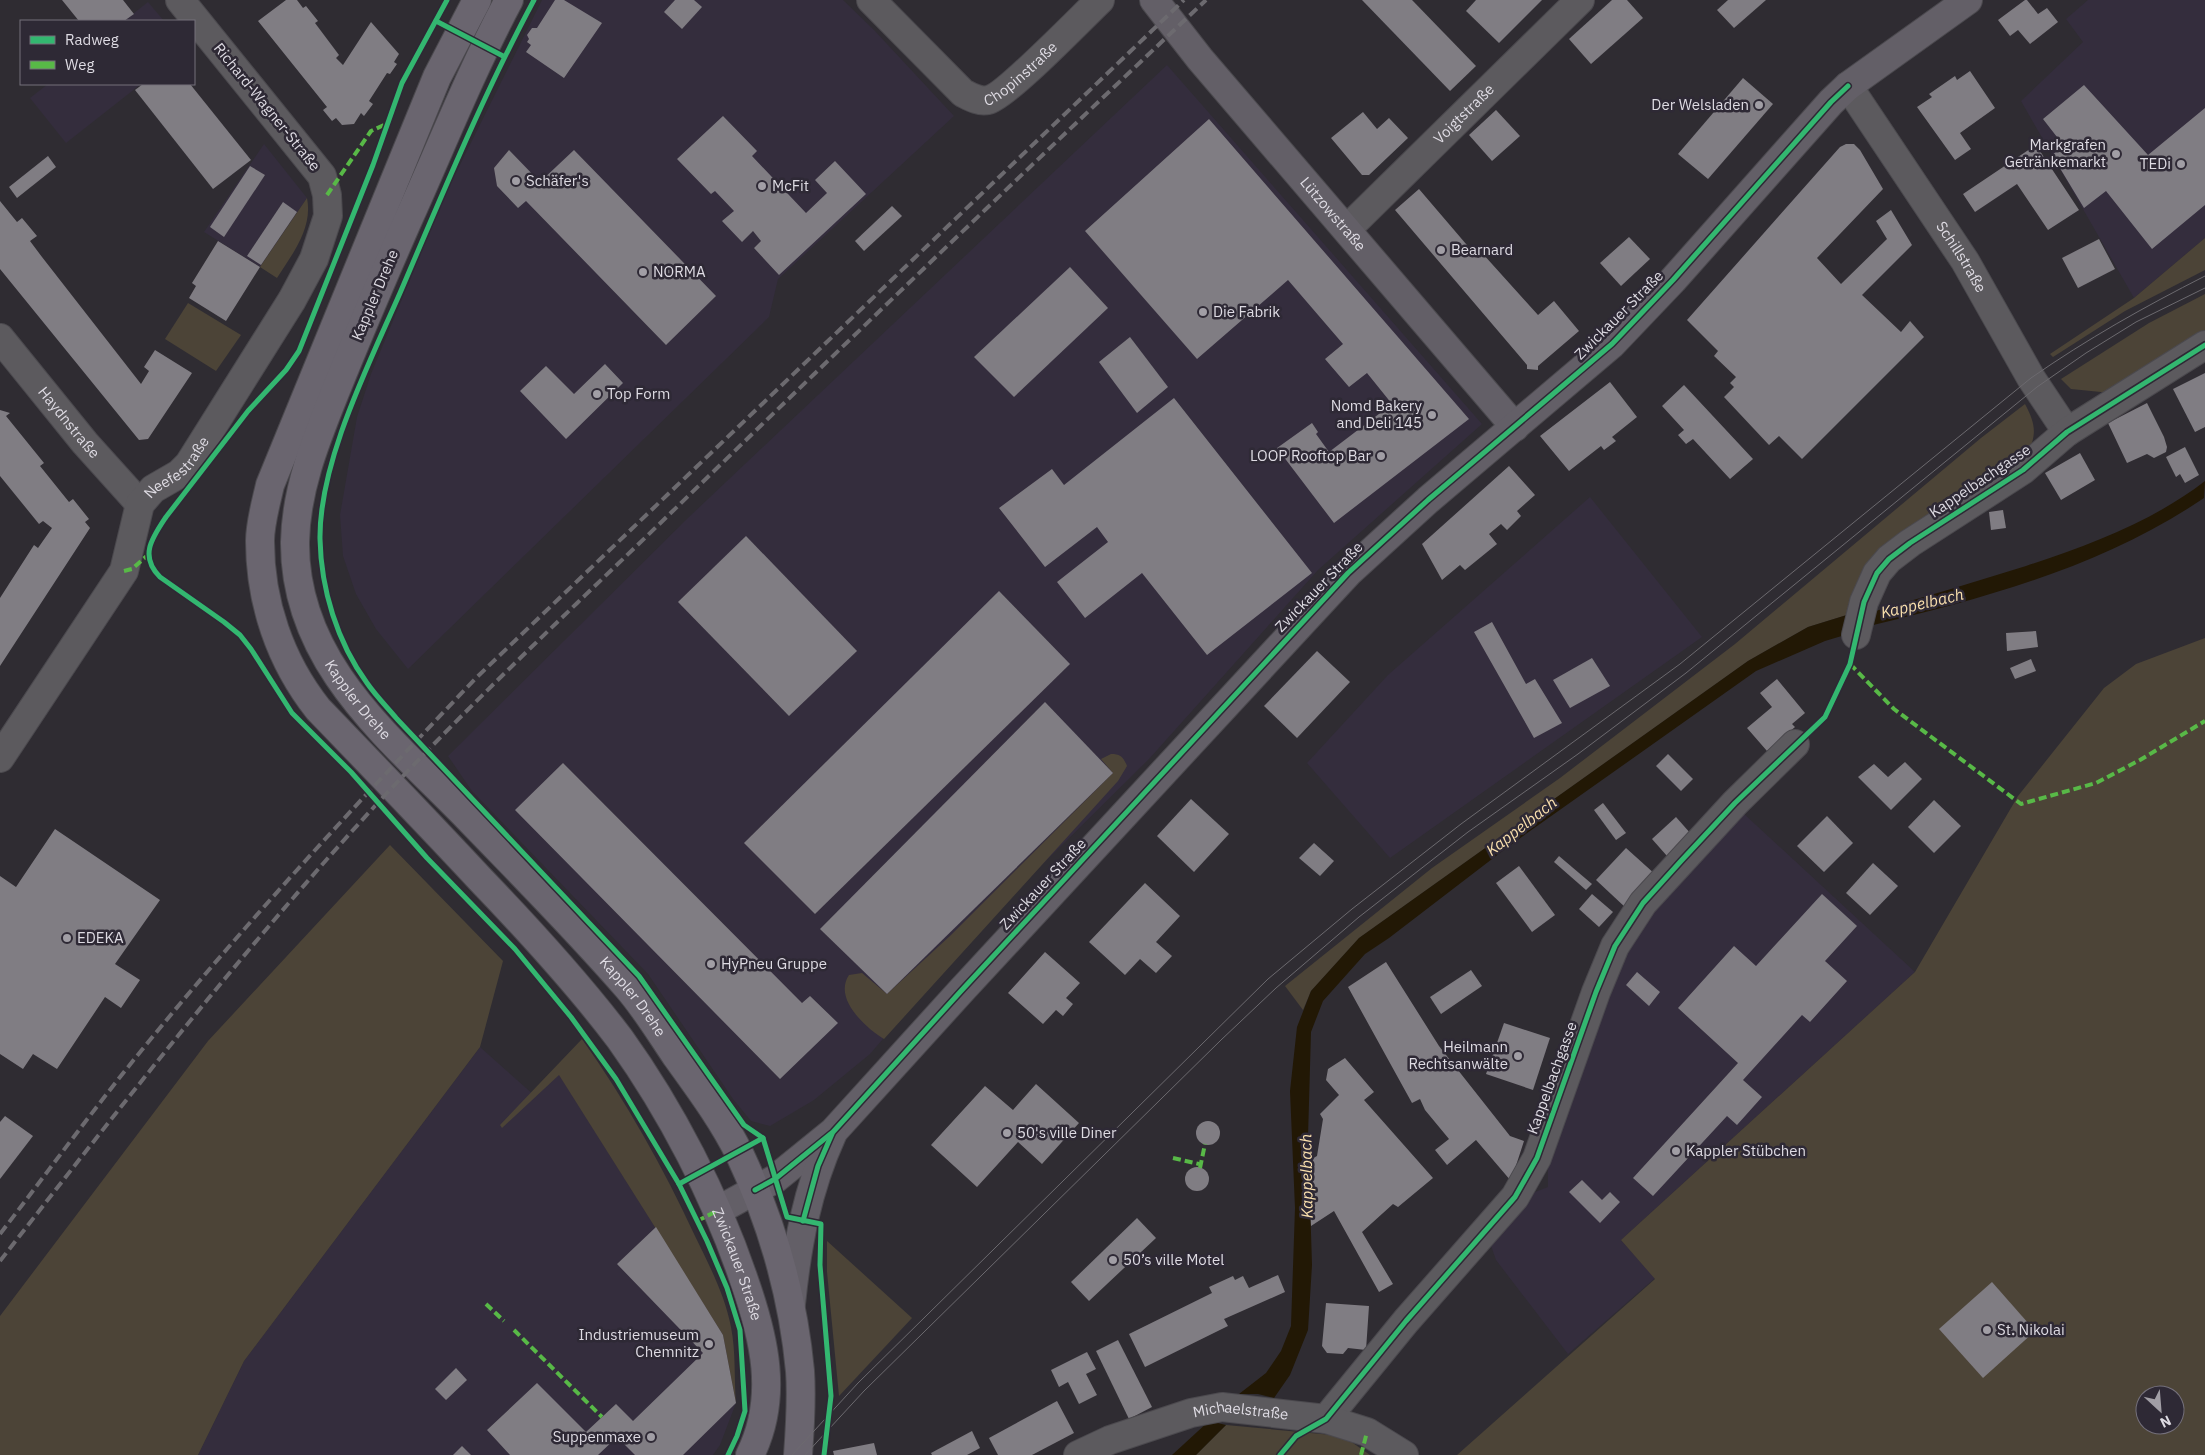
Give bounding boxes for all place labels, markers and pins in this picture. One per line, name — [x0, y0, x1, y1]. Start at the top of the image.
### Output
place label: Der Welsladen — [1651, 95, 1749, 114]
marker: Der Welsladen — [1753, 99, 1765, 111]
place label: Markgrafen Getränkemarkt — [2005, 135, 2106, 171]
marker: Markgrafen Getränkemarkt — [2110, 148, 2122, 160]
place label: TEDi — [2140, 154, 2171, 173]
marker: TEDi — [2175, 158, 2187, 170]
place label: Schäfer's — [526, 171, 589, 190]
marker: Schäfer's — [510, 175, 522, 187]
place label: McFit — [772, 176, 809, 195]
marker: McFit — [756, 180, 768, 192]
place label: Bearnard — [1451, 240, 1513, 259]
marker: Bearnard — [1435, 244, 1447, 256]
place label: NORMA — [653, 262, 706, 281]
marker: NORMA — [637, 266, 649, 278]
place label: Die Fabrik — [1213, 302, 1280, 321]
marker: Die Fabrik — [1197, 306, 1209, 318]
place label: Top Form — [607, 384, 670, 403]
marker: Top Form — [591, 388, 603, 400]
place label: Nomd Bakery and Deli 145 — [1331, 396, 1423, 432]
marker: Nomd Bakery and Deli 145 — [1426, 409, 1438, 421]
place label: LOOP Rooftop Bar — [1250, 446, 1371, 465]
marker: LOOP Rooftop Bar — [1375, 450, 1387, 462]
place label: EDEKA — [77, 928, 124, 947]
marker: EDEKA — [61, 932, 73, 944]
place label: HyPneu Gruppe — [721, 954, 827, 973]
marker: HyPneu Gruppe — [705, 958, 717, 970]
place label: Heilmann Rechtsanwälte — [1408, 1037, 1508, 1073]
marker: Heilmann Rechtsanwälte — [1512, 1050, 1524, 1062]
place label: 50's ville Diner — [1017, 1123, 1117, 1142]
marker: 50's ville Diner — [1001, 1127, 1013, 1139]
place label: Kappler Stübchen — [1686, 1141, 1806, 1160]
marker: Kappler Stübchen — [1670, 1145, 1682, 1157]
place label: 50’s ville Motel — [1123, 1250, 1224, 1269]
marker: 50’s ville Motel — [1107, 1254, 1119, 1266]
place label: St. Nikolai — [1997, 1320, 2065, 1339]
marker: St. Nikolai — [1981, 1324, 1993, 1336]
place label: Industriemuseum Chemnitz — [579, 1325, 699, 1361]
marker: Industriemuseum Chemnitz — [703, 1338, 715, 1350]
place label: Suppenmaxe — [553, 1427, 641, 1446]
marker: Suppenmaxe — [645, 1431, 657, 1443]

